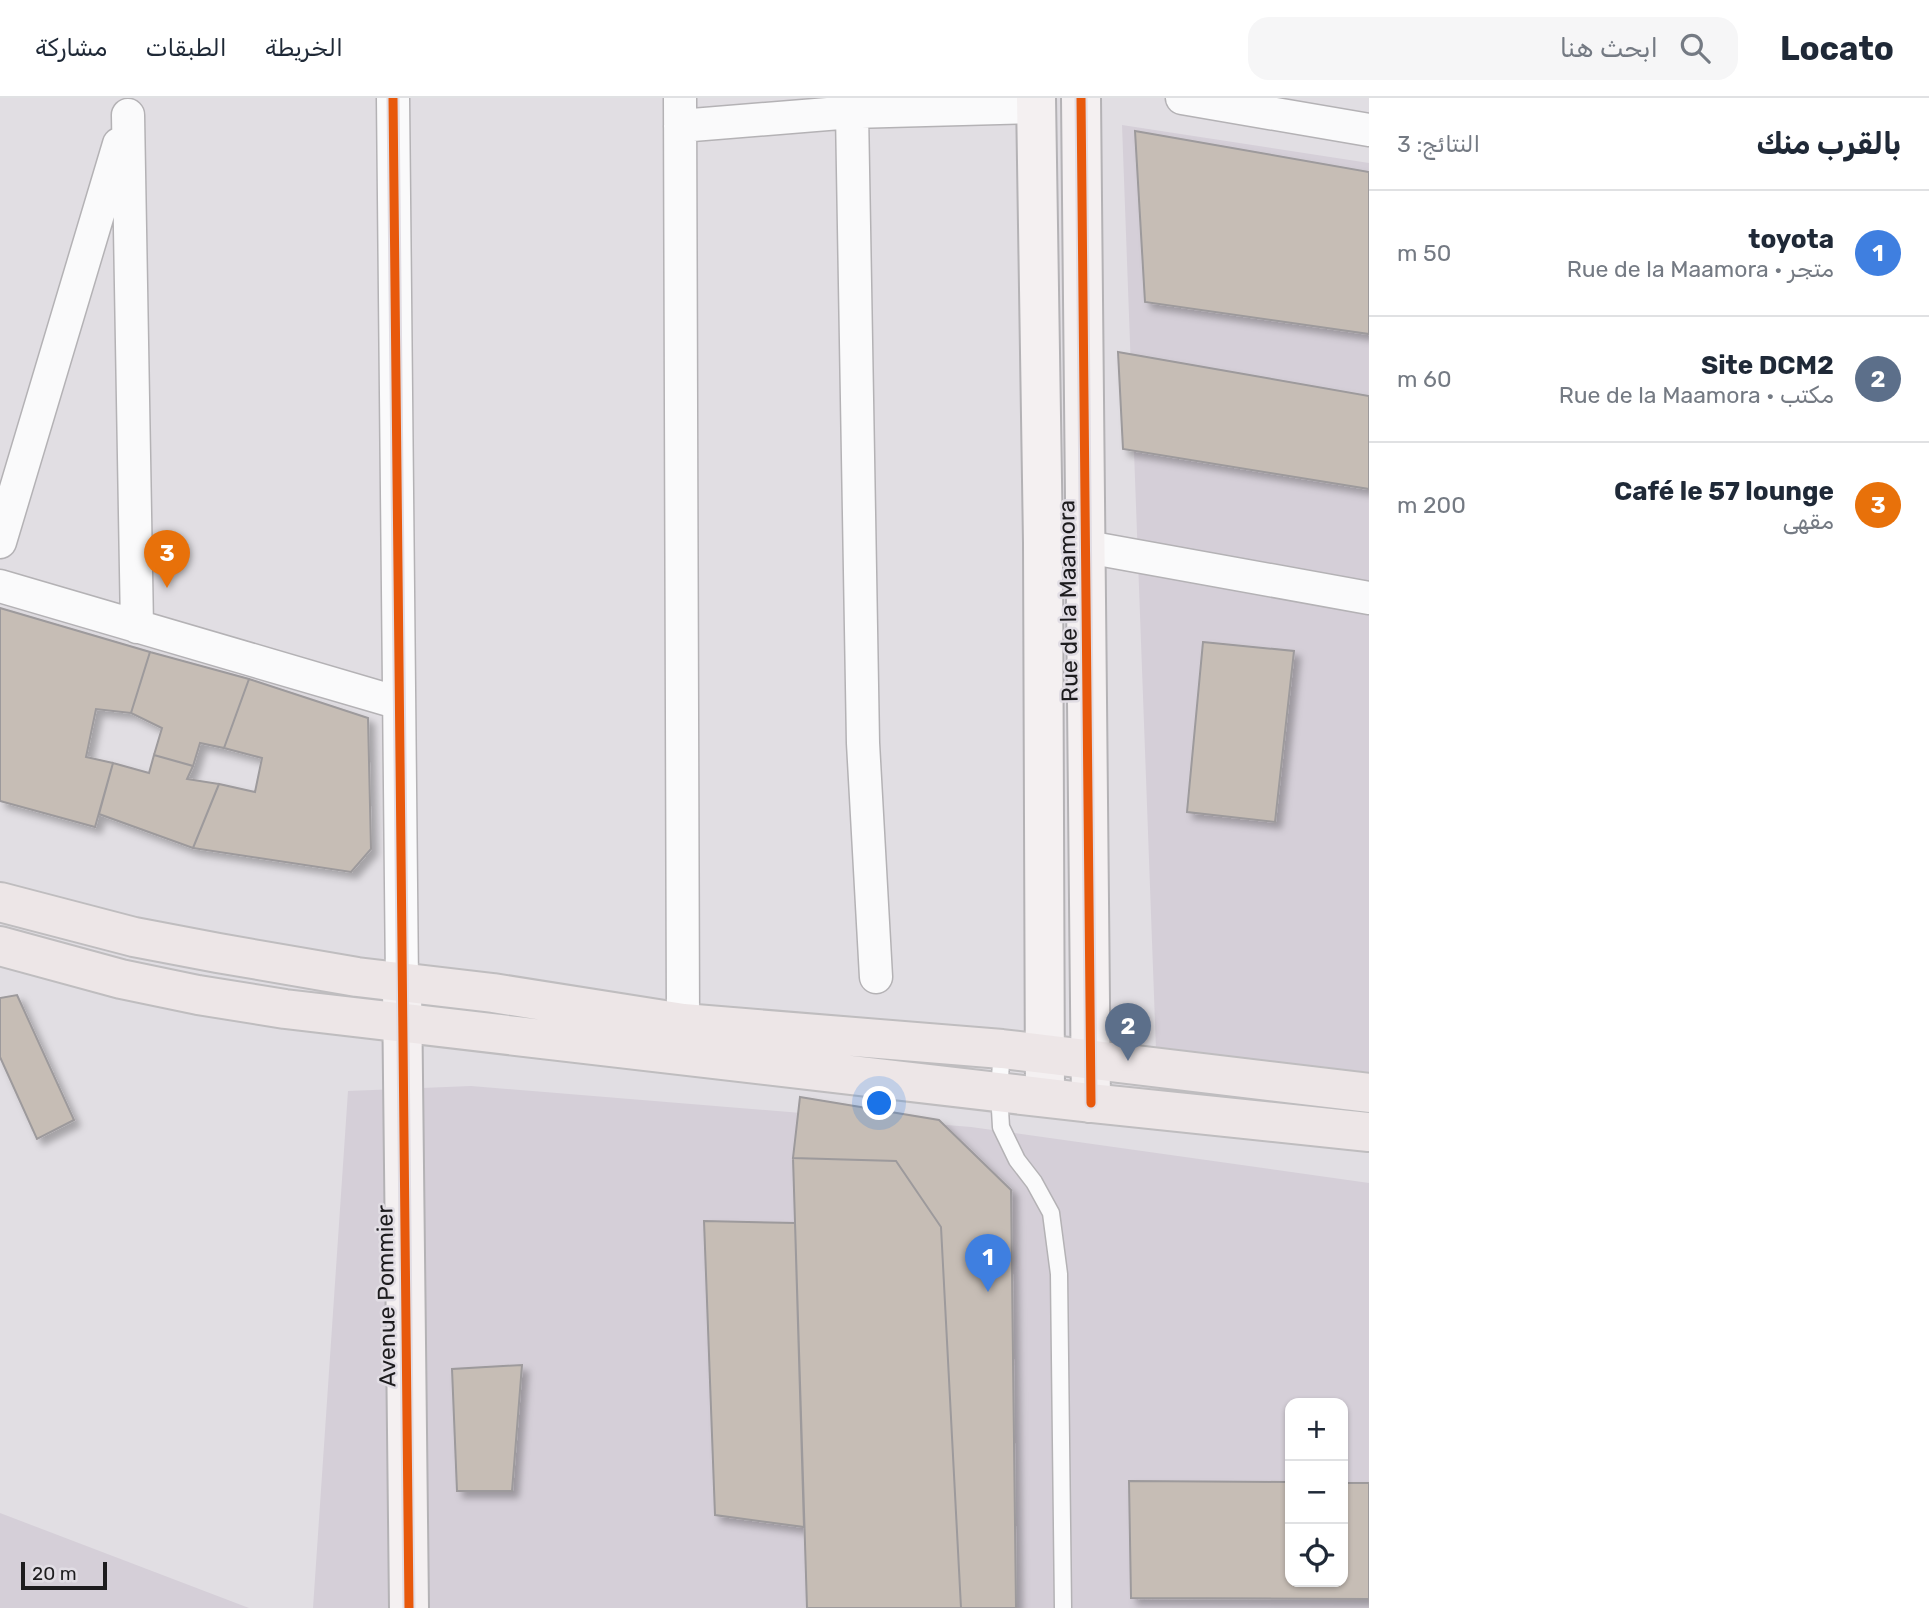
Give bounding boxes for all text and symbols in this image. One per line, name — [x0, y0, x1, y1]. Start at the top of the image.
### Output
search box — [1248, 17, 1738, 80]
icon: search — [1676, 29, 1714, 67]
text: Locato — [1780, 29, 1894, 68]
text: ابحث هنا — [1560, 33, 1658, 64]
text: مشاركة — [35, 34, 107, 62]
text: الطبقات — [145, 34, 227, 62]
text: الخريطة — [265, 34, 343, 62]
text: بالقرب منك — [1756, 126, 1901, 162]
text: النتائج: 3 — [1397, 130, 1480, 158]
text: toyota — [1748, 224, 1834, 255]
text: 50 m — [1397, 239, 1451, 267]
text: 1 — [1872, 239, 1884, 267]
text: متجر · Rue de la Maamora — [1567, 255, 1834, 283]
text: Site DCM2 — [1701, 350, 1834, 381]
text: 60 m — [1397, 365, 1452, 393]
text: 2 — [1871, 365, 1885, 393]
text: مكتب · Rue de la Maamora — [1559, 381, 1834, 409]
text: Café le 57 lounge — [1614, 476, 1834, 507]
text: 200 m — [1397, 491, 1466, 519]
text: 3 — [1870, 491, 1886, 519]
street label: Rue de la Maamora — [1052, 500, 1084, 702]
text: مقهى — [1782, 507, 1834, 535]
pin: 3 — [144, 530, 190, 588]
pin: 2 — [1105, 1003, 1151, 1061]
your location — [862, 1086, 896, 1120]
street label: Avenue Pommier — [370, 1204, 402, 1387]
pin: 1 — [965, 1234, 1011, 1292]
map controls — [1285, 1398, 1348, 1587]
button: + — [1285, 1398, 1348, 1461]
button: − — [1285, 1461, 1348, 1524]
button: locate — [1285, 1524, 1348, 1587]
scale bar — [21, 1559, 107, 1591]
text: 20 m — [32, 1562, 77, 1585]

